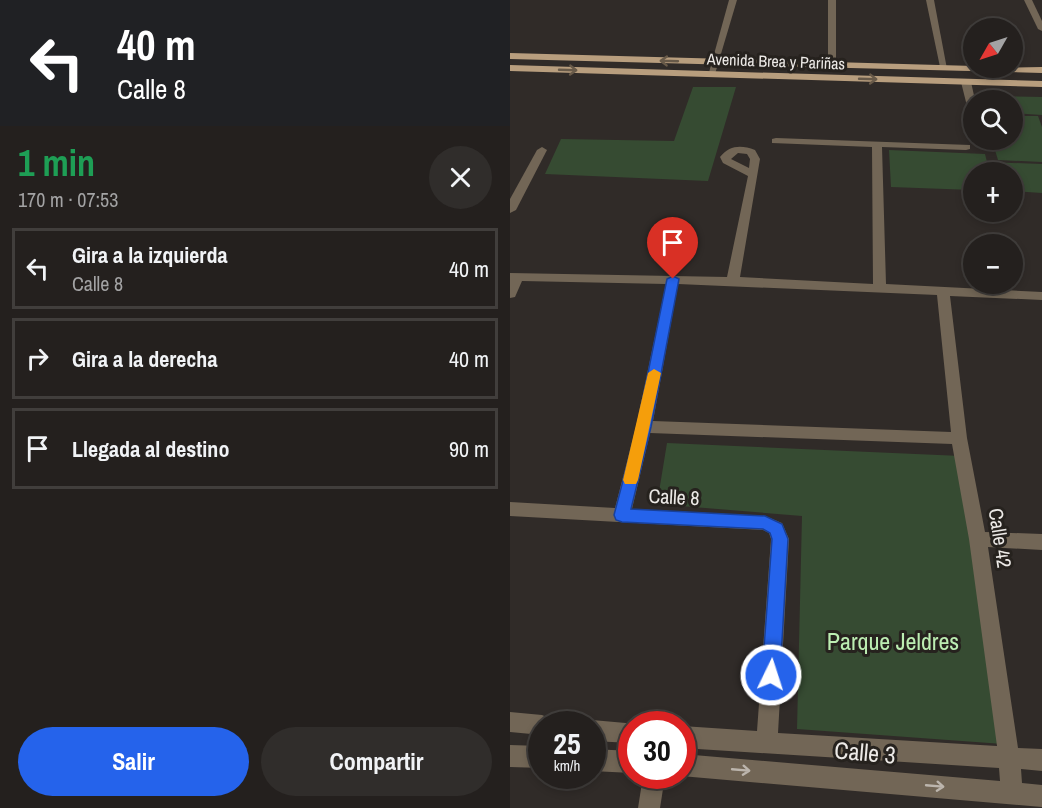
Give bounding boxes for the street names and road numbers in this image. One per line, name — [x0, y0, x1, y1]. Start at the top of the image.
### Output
street label: Avenida Brea y Pariñas — [705, 48, 846, 74]
street label: Calle 8 — [648, 482, 700, 511]
street label: Calle 42 — [982, 506, 1019, 570]
street label: Calle 3 — [833, 733, 897, 771]

